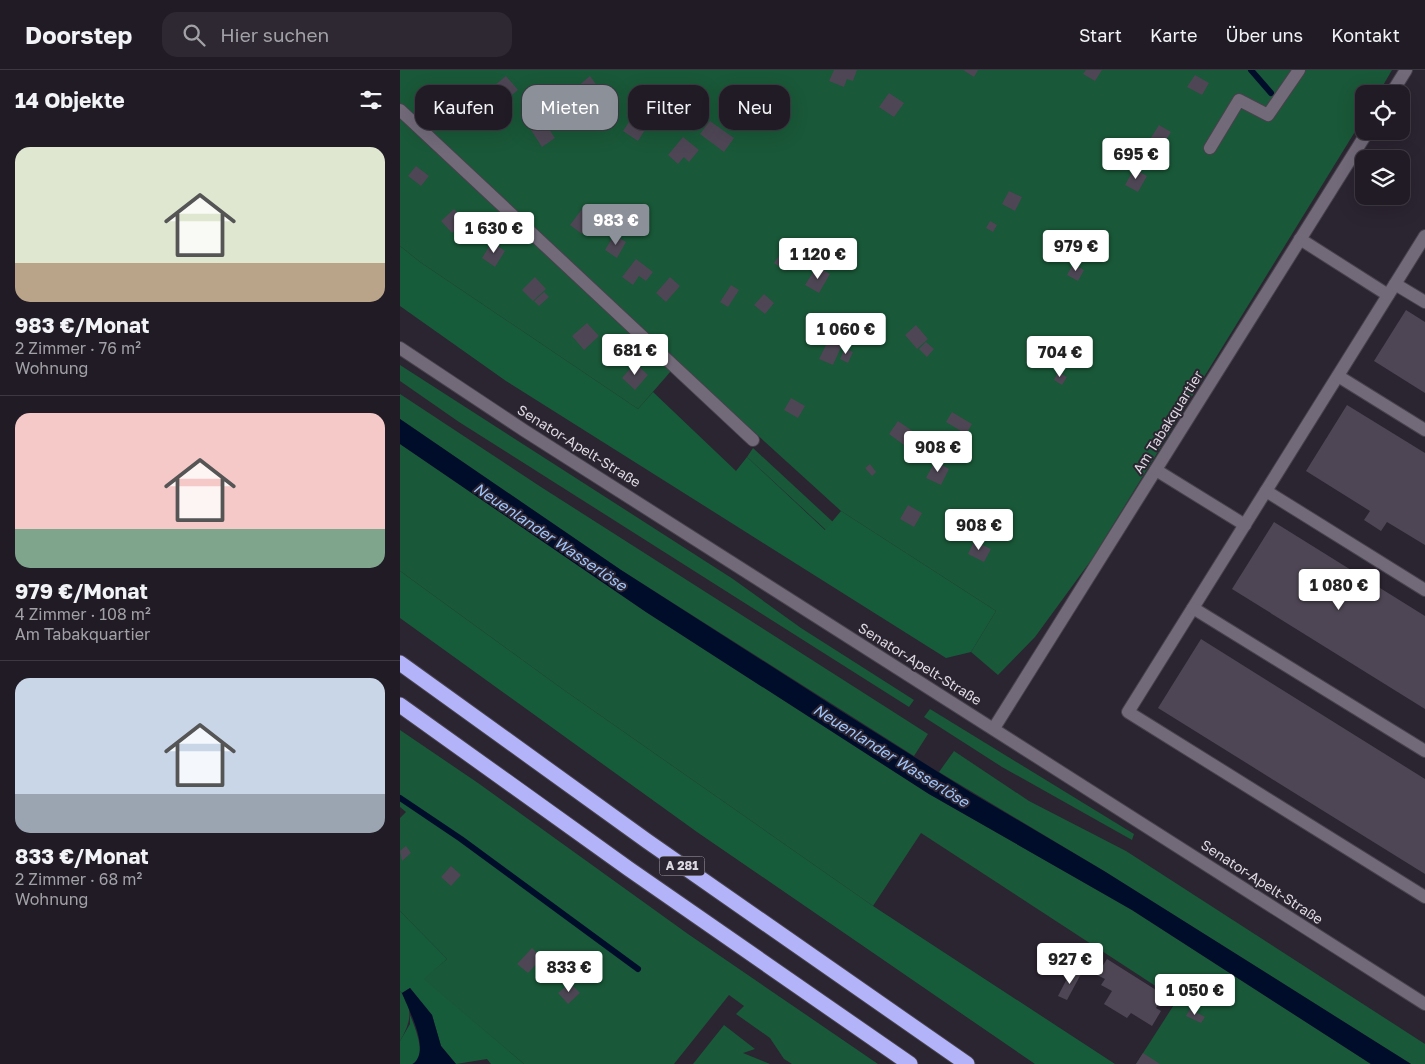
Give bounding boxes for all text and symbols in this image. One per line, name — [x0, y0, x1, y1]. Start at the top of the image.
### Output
search box — [162, 12, 512, 57]
text: Doorstep — [25, 20, 132, 49]
icon: search — [180, 21, 208, 49]
text: Hier suchen — [220, 23, 329, 46]
text: Start — [1079, 24, 1122, 46]
text: Karte — [1150, 24, 1197, 46]
text: Über uns — [1225, 24, 1303, 46]
text: Kontakt — [1331, 24, 1400, 46]
chip: Kaufen — [415, 85, 512, 130]
chip: Mieten — [522, 85, 618, 130]
chip: Filter — [628, 85, 709, 130]
chip: Neu — [719, 85, 790, 130]
map controls — [1355, 85, 1410, 205]
button: locate — [1355, 85, 1410, 140]
icon: filters — [357, 86, 385, 114]
text: 14 Objekte — [15, 87, 125, 113]
pin: 695 € — [1101, 138, 1171, 180]
text: 695 € — [1113, 144, 1159, 164]
button: layers — [1355, 150, 1410, 205]
icon: home — [155, 180, 245, 270]
pin: 983 € — [581, 204, 651, 246]
text: 983 € — [593, 210, 639, 230]
pin: 1 630 € — [448, 212, 540, 254]
text: 1 630 € — [465, 218, 523, 238]
pin: 979 € — [1041, 230, 1111, 272]
text: 979 € — [1054, 236, 1098, 256]
pin: 1 120 € — [772, 238, 864, 280]
text: 1 120 € — [790, 244, 846, 264]
text: 983 €/Monat — [15, 312, 149, 338]
pin: 1 060 € — [800, 312, 892, 355]
text: 1 060 € — [817, 319, 875, 339]
pin: 681 € — [600, 334, 670, 376]
pin: 704 € — [1025, 336, 1095, 378]
text: 2 Zimmer · 76 m² — [15, 338, 141, 358]
text: 681 € — [613, 340, 657, 360]
text: 704 € — [1038, 342, 1082, 362]
text: Wohnung — [15, 358, 88, 378]
street label: Am Tabakquartier — [1129, 367, 1206, 476]
street label: Senator-Apelt-Straße — [515, 401, 644, 490]
pin: 908 € — [903, 430, 973, 473]
text: 908 € — [915, 437, 961, 457]
icon: home — [155, 445, 245, 535]
water label: Neuenlander Wasserlöse — [471, 478, 631, 595]
pin: 908 € — [944, 508, 1014, 551]
text: 908 € — [956, 515, 1002, 535]
pin: 1 080 € — [1293, 568, 1385, 611]
text: 1 080 € — [1310, 575, 1368, 595]
text: 979 €/Monat — [15, 578, 148, 604]
text: 4 Zimmer · 108 m² — [15, 604, 151, 624]
street label: Senator-Apelt-Straße — [856, 619, 985, 708]
text: Am Tabakquartier — [15, 624, 150, 644]
water label: Neuenlander Wasserlöse — [810, 700, 974, 811]
icon: home — [155, 710, 245, 800]
street label: Senator-Apelt-Straße — [1198, 836, 1326, 927]
text: 833 €/Monat — [15, 843, 149, 869]
road number: A 281 — [660, 856, 704, 876]
text: 2 Zimmer · 68 m² — [15, 869, 142, 889]
text: Wohnung — [15, 889, 88, 909]
pin: 927 € — [1035, 942, 1105, 985]
text: 927 € — [1048, 949, 1092, 969]
pin: 833 € — [534, 950, 604, 993]
text: 833 € — [546, 957, 592, 977]
pin: 1 050 € — [1149, 974, 1241, 1016]
text: 1 050 € — [1166, 980, 1224, 1000]

